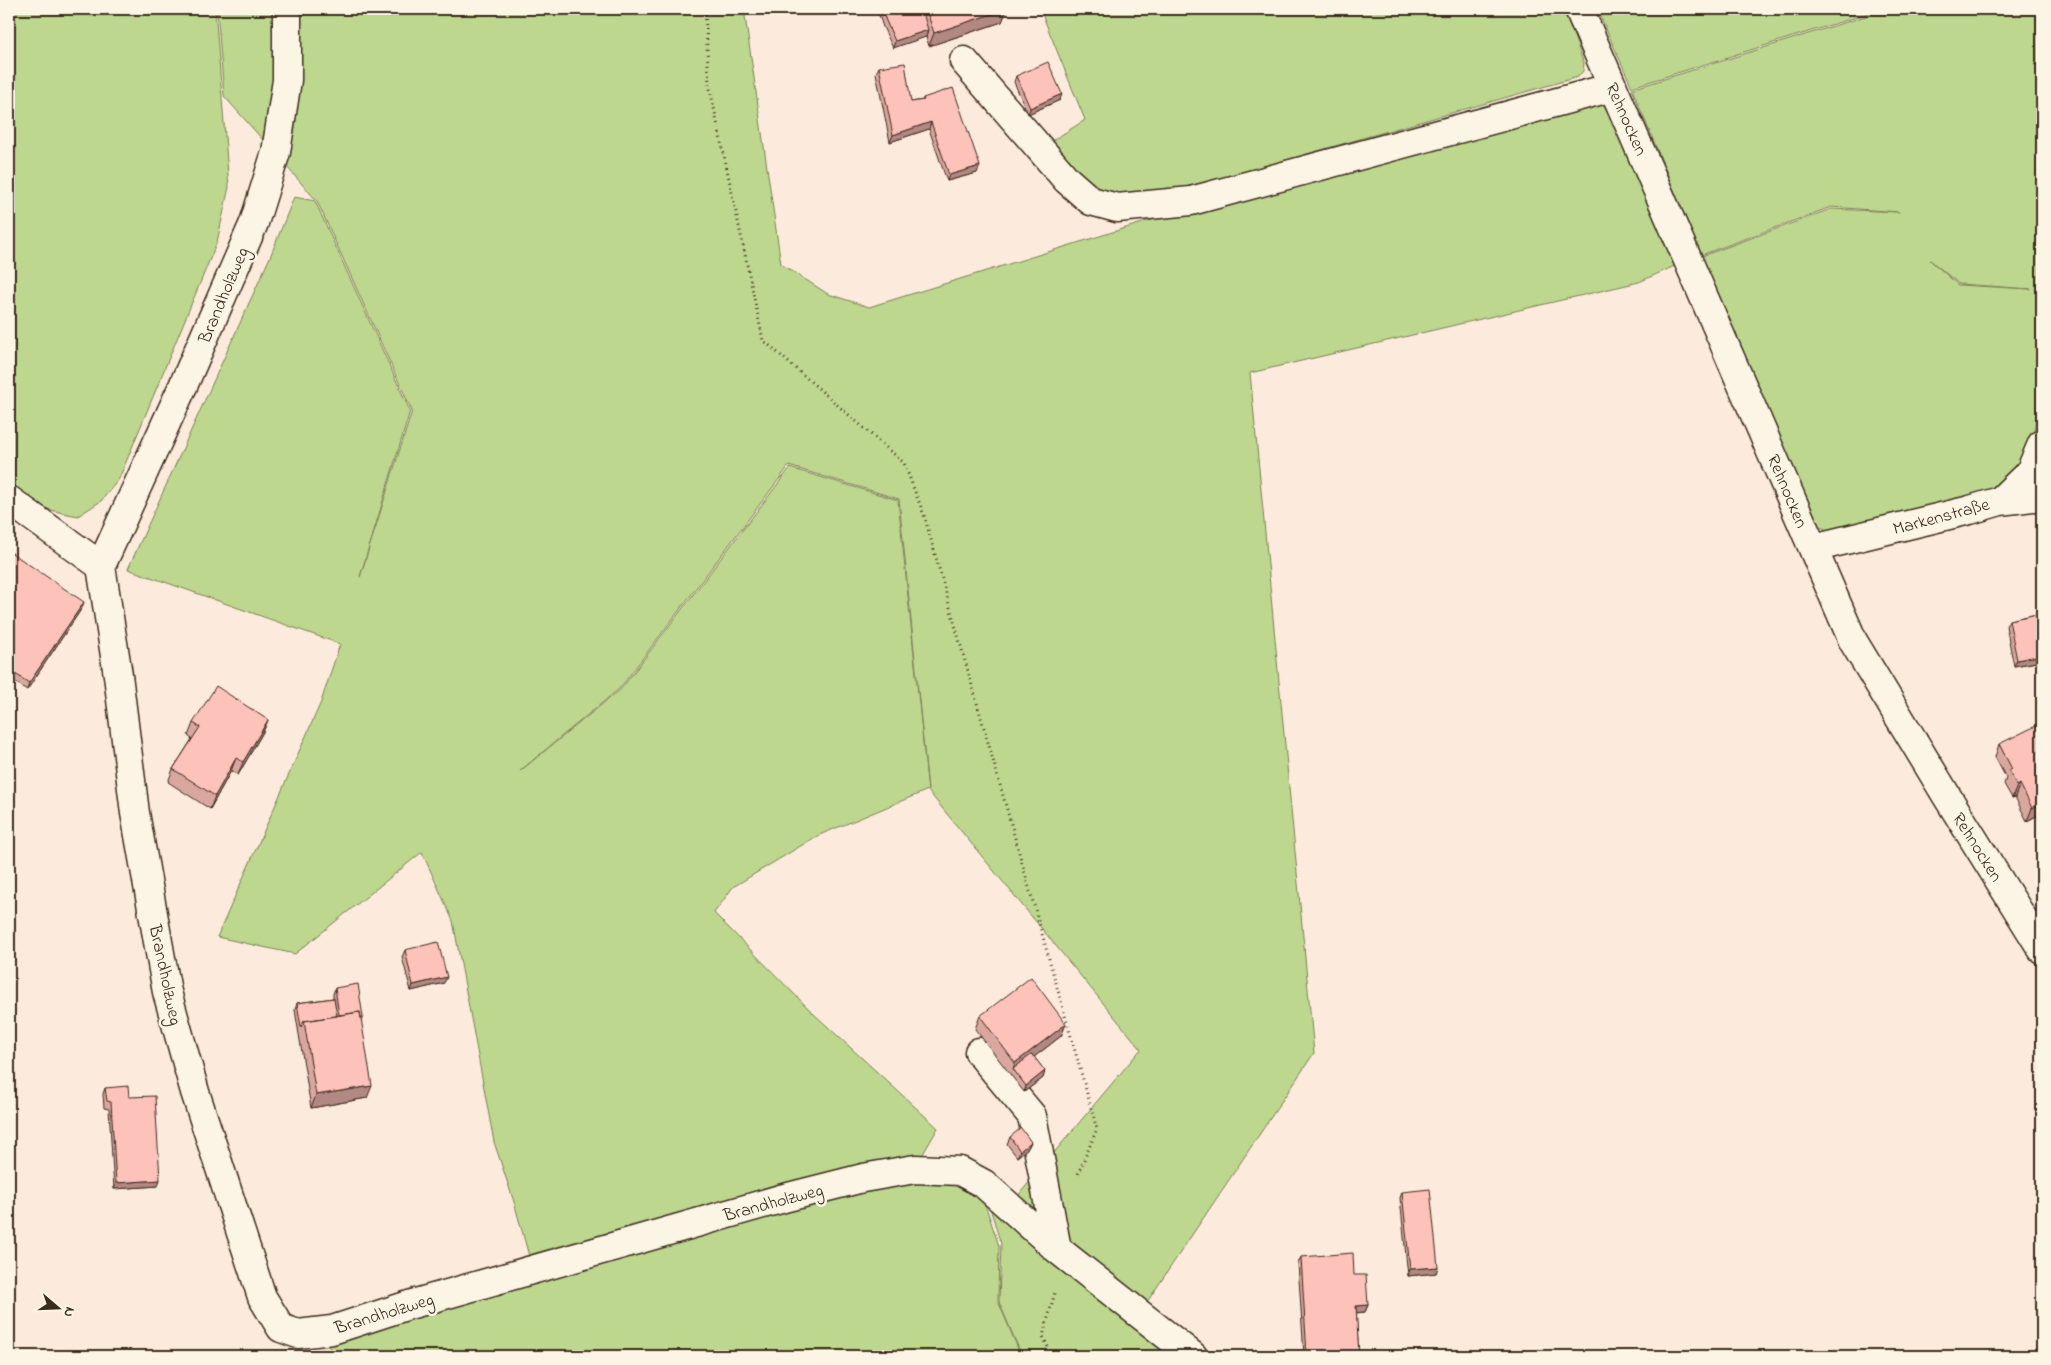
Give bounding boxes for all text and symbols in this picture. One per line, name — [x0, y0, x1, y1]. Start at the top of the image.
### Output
street label: Rehnocken — [1598, 79, 1653, 161]
street label: Brandholzweg — [192, 244, 258, 349]
street label: Rehnocken — [1759, 451, 1813, 533]
street label: Markenstraße — [1890, 492, 1994, 543]
street label: Rehnocken — [1945, 808, 2008, 888]
street label: Brandholzweg — [140, 922, 187, 1028]
street label: Brandholzweg — [720, 1178, 827, 1231]
north arrow — [32, 1282, 82, 1332]
street label: Brandholzweg — [331, 1288, 438, 1344]
text: N — [57, 1304, 80, 1320]

